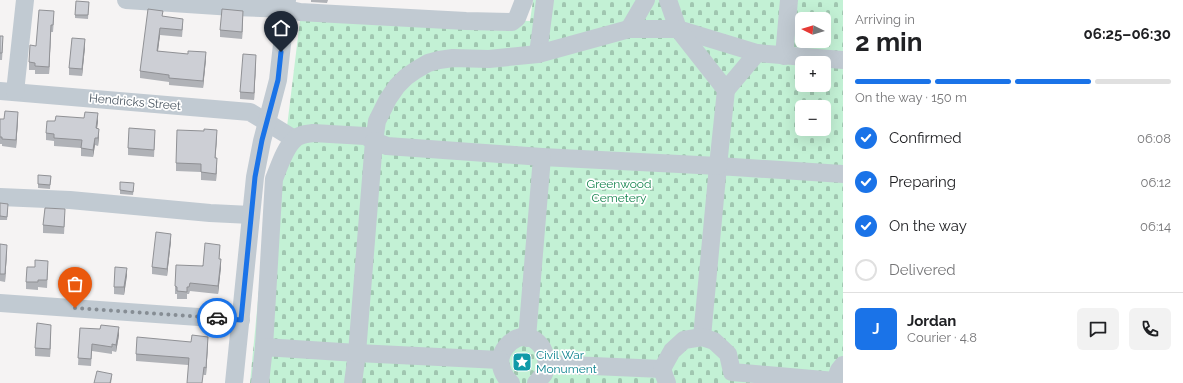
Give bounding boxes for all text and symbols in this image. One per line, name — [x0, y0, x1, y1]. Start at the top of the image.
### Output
pin — [264, 11, 298, 52]
north arrow — [795, 12, 831, 48]
map controls — [795, 12, 831, 136]
text: Arriving in — [855, 12, 915, 27]
icon: home — [270, 17, 292, 39]
text: 06:25–06:30 — [1084, 25, 1171, 43]
text: 2 min — [855, 27, 922, 57]
button: + — [795, 56, 831, 92]
text: On the way · 150 m — [855, 90, 967, 105]
street label: Hendricks Street — [88, 91, 182, 113]
button: − — [795, 100, 831, 136]
icon: check — [855, 127, 877, 149]
text: Confirmed — [889, 129, 962, 147]
text: 06:08 — [1137, 131, 1171, 146]
icon: check — [855, 171, 877, 193]
text: Preparing — [889, 173, 956, 191]
text: 06:12 — [1140, 175, 1171, 190]
park label: Greenwood Cemetery — [587, 177, 651, 205]
icon: check — [855, 215, 877, 237]
text: On the way — [889, 217, 967, 235]
text: 06:14 — [1140, 219, 1171, 234]
text: Delivered — [889, 261, 956, 279]
pin — [58, 267, 92, 308]
icon: bag — [64, 273, 86, 295]
courier — [197, 298, 237, 338]
icon: car — [206, 307, 228, 329]
button: chat — [1077, 308, 1119, 350]
button: phone — [1129, 308, 1171, 350]
text: Jordan — [907, 312, 956, 330]
text: J — [872, 320, 880, 338]
text: Courier · 4.8 — [907, 330, 977, 345]
place label: Civil War Monument — [536, 348, 597, 376]
place icon: Civil War Monument — [511, 351, 533, 373]

